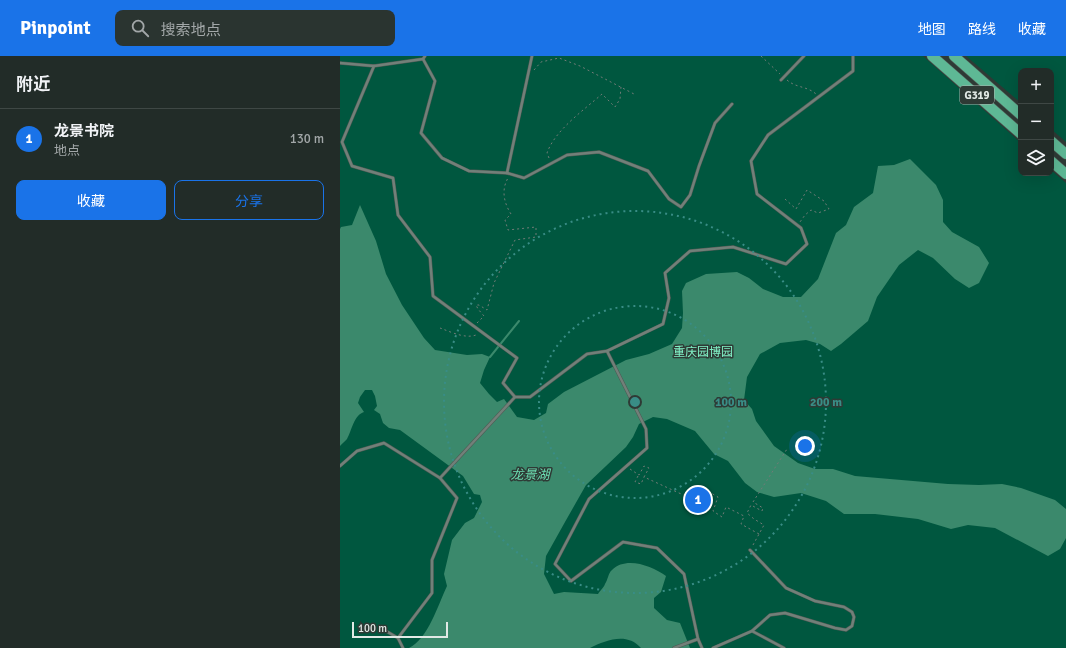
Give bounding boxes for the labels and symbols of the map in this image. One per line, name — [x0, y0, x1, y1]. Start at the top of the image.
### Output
road number: G319 — [960, 86, 994, 104]
park label: 重庆园博园 — [673, 345, 733, 360]
centre of rings — [628, 395, 642, 409]
text: 100 m — [715, 395, 747, 410]
text: 200 m — [810, 395, 842, 410]
your location — [795, 436, 815, 456]
water label: 龙景湖 — [510, 467, 551, 483]
pin: 1 — [685, 485, 711, 515]
scale bar — [352, 620, 448, 639]

